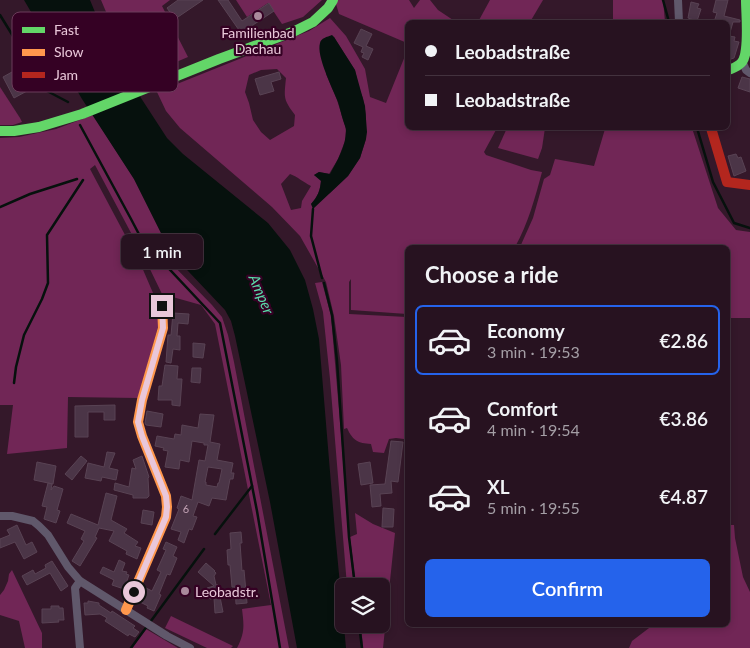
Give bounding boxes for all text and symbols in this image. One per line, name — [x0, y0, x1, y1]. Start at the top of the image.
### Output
marker: Familienbad Dachau — [252, 10, 264, 22]
legend — [12, 12, 178, 92]
text: Fast — [54, 21, 79, 38]
place label: Familienbad Dachau — [221, 24, 295, 57]
text: Leobadstraße — [455, 40, 570, 63]
text: Slow — [54, 43, 84, 60]
text: Jam — [54, 66, 78, 83]
text: Leobadstraße — [455, 88, 570, 111]
callout: 1 min — [121, 234, 203, 268]
text: 1 min — [142, 242, 182, 261]
text: Choose a ride — [425, 261, 559, 288]
water label: Amper — [245, 270, 279, 317]
route end — [151, 295, 173, 317]
icon: car — [427, 318, 472, 363]
text: Economy — [487, 319, 565, 342]
text: €2.86 — [659, 329, 708, 352]
text: 3 min · 19:53 — [487, 342, 580, 361]
icon: car — [427, 396, 472, 441]
text: Comfort — [487, 397, 558, 420]
text: €3.86 — [659, 407, 708, 430]
text: 4 min · 19:54 — [487, 420, 580, 439]
icon: car — [427, 474, 472, 519]
text: XL — [487, 475, 510, 498]
text: €4.87 — [659, 485, 708, 508]
text: 5 min · 19:55 — [487, 498, 580, 517]
house number: 6 — [183, 502, 189, 515]
button: Confirm — [425, 559, 710, 617]
map controls — [335, 578, 390, 633]
button: layers — [335, 578, 390, 633]
route start — [123, 581, 145, 603]
place label: Leobadstr. — [195, 583, 259, 600]
marker: Leobadstr. — [179, 585, 191, 597]

